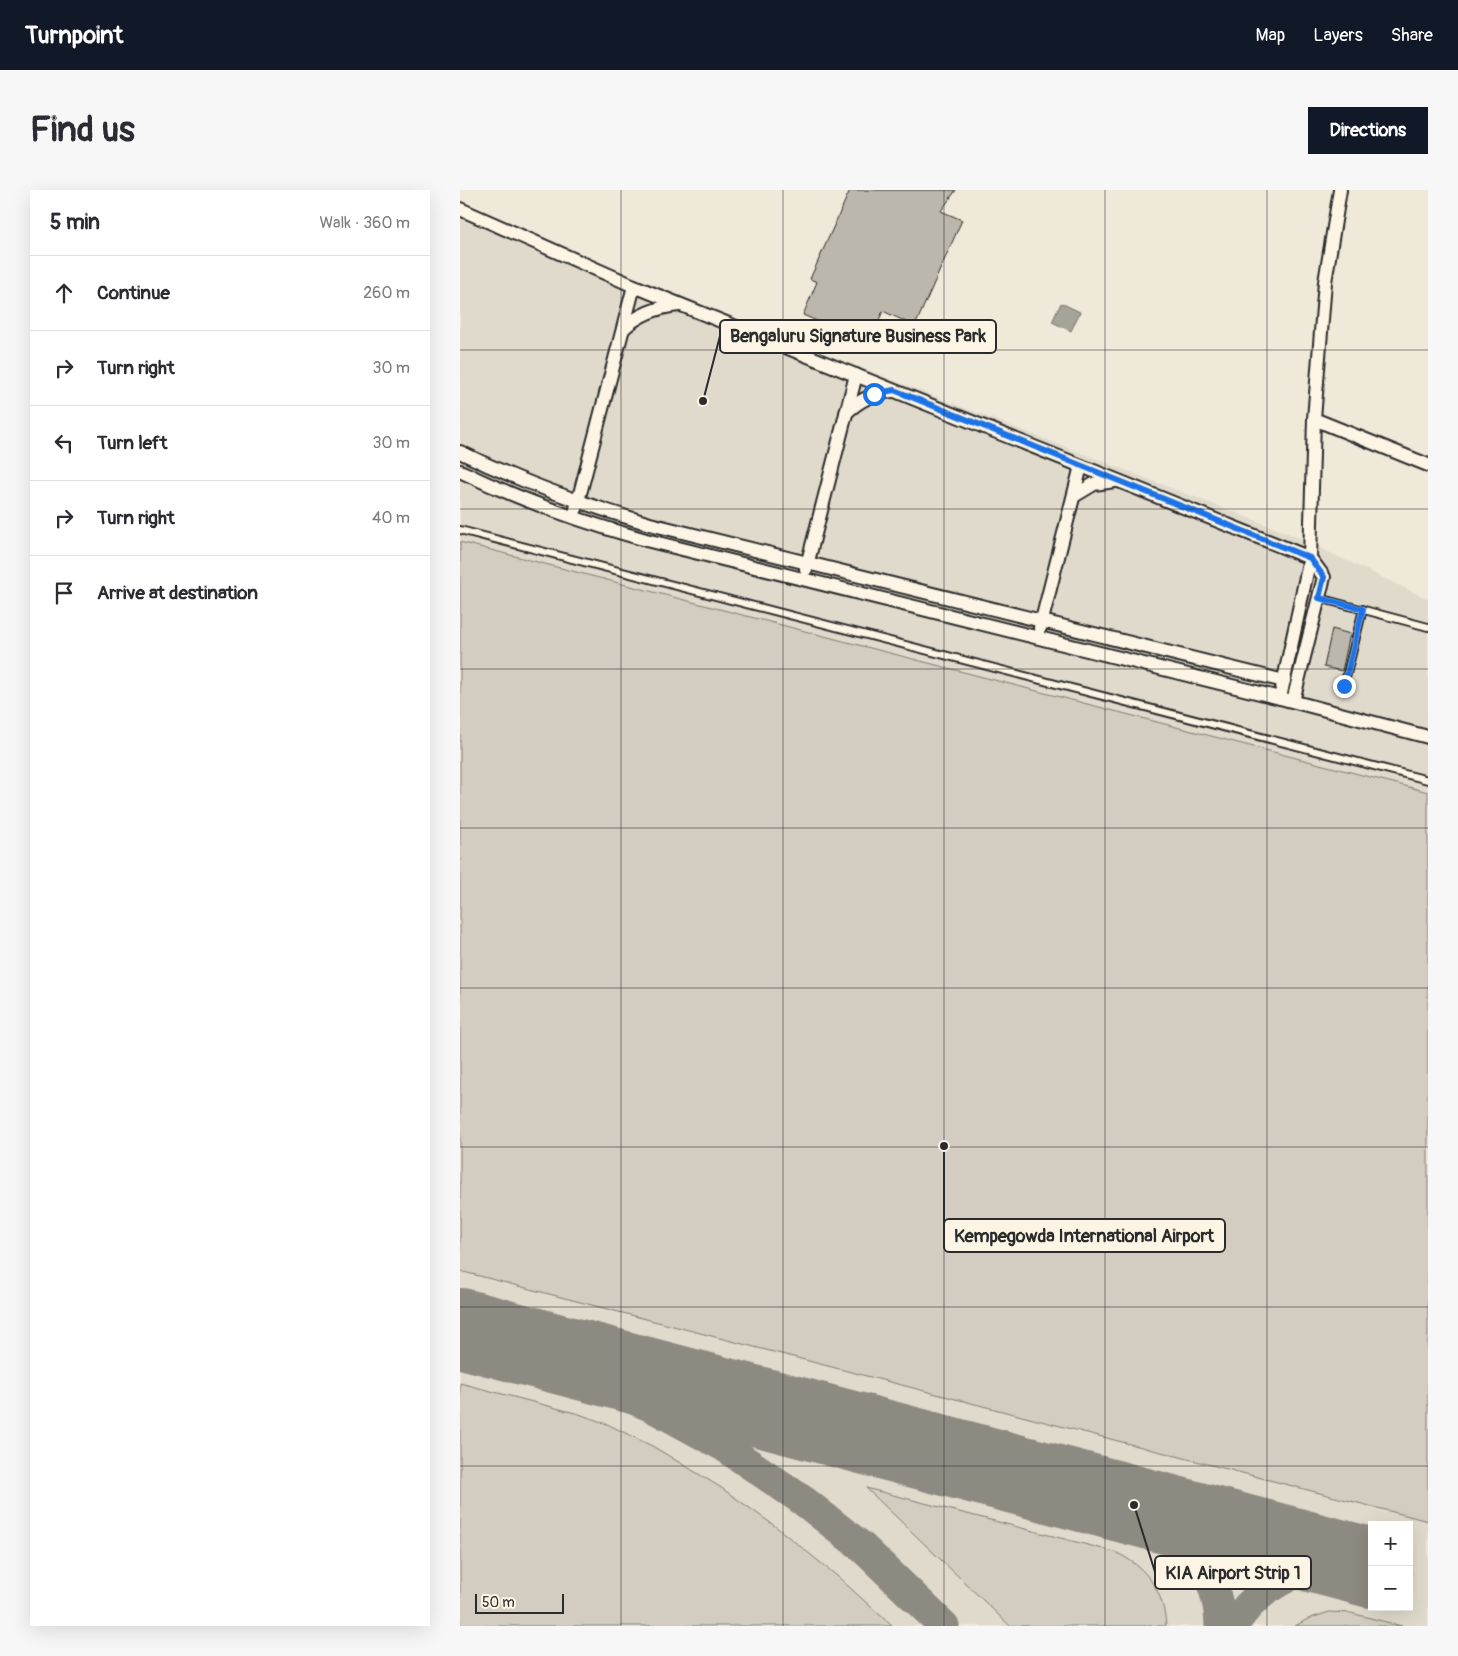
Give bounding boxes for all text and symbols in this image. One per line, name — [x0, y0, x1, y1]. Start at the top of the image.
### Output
text: Turnpoint — [25, 21, 123, 50]
text: Map — [1256, 24, 1285, 47]
text: Layers — [1313, 24, 1363, 47]
text: Share — [1391, 24, 1433, 47]
button: Directions — [1308, 107, 1428, 154]
text: Find us — [30, 108, 135, 152]
text: 5 min — [50, 209, 100, 236]
text: Walk · 360 m — [319, 213, 410, 233]
icon: ahead — [50, 279, 78, 307]
text: Continue — [97, 281, 170, 305]
text: 260 m — [363, 283, 410, 303]
callout: Bengaluru Signature Business Park — [720, 320, 996, 353]
text: Bengaluru Signature Business Park — [730, 325, 986, 348]
icon: right — [50, 354, 78, 382]
text: Turn right — [97, 356, 175, 380]
text: 30 m — [372, 358, 410, 378]
route start — [863, 383, 886, 406]
icon: left — [50, 429, 78, 457]
text: Turn left — [97, 431, 167, 455]
text: 30 m — [372, 433, 410, 453]
icon: right — [50, 504, 78, 532]
text: Turn right — [97, 506, 175, 530]
text: 40 m — [372, 508, 410, 528]
icon: arrive — [50, 579, 78, 607]
text: Arrive at destination — [97, 581, 258, 605]
route end — [1333, 675, 1356, 698]
callout: Kempegowda International Airport — [944, 1219, 1225, 1252]
text: Kempegowda International Airport — [954, 1225, 1215, 1248]
map controls — [1368, 1521, 1413, 1611]
button: + — [1368, 1521, 1413, 1566]
callout: KIA Airport Strip 1 — [1155, 1556, 1311, 1589]
text: KIA Airport Strip 1 — [1165, 1562, 1301, 1585]
button: − — [1368, 1566, 1413, 1611]
scale bar — [475, 1591, 564, 1614]
text: 50 m — [482, 1594, 515, 1611]

